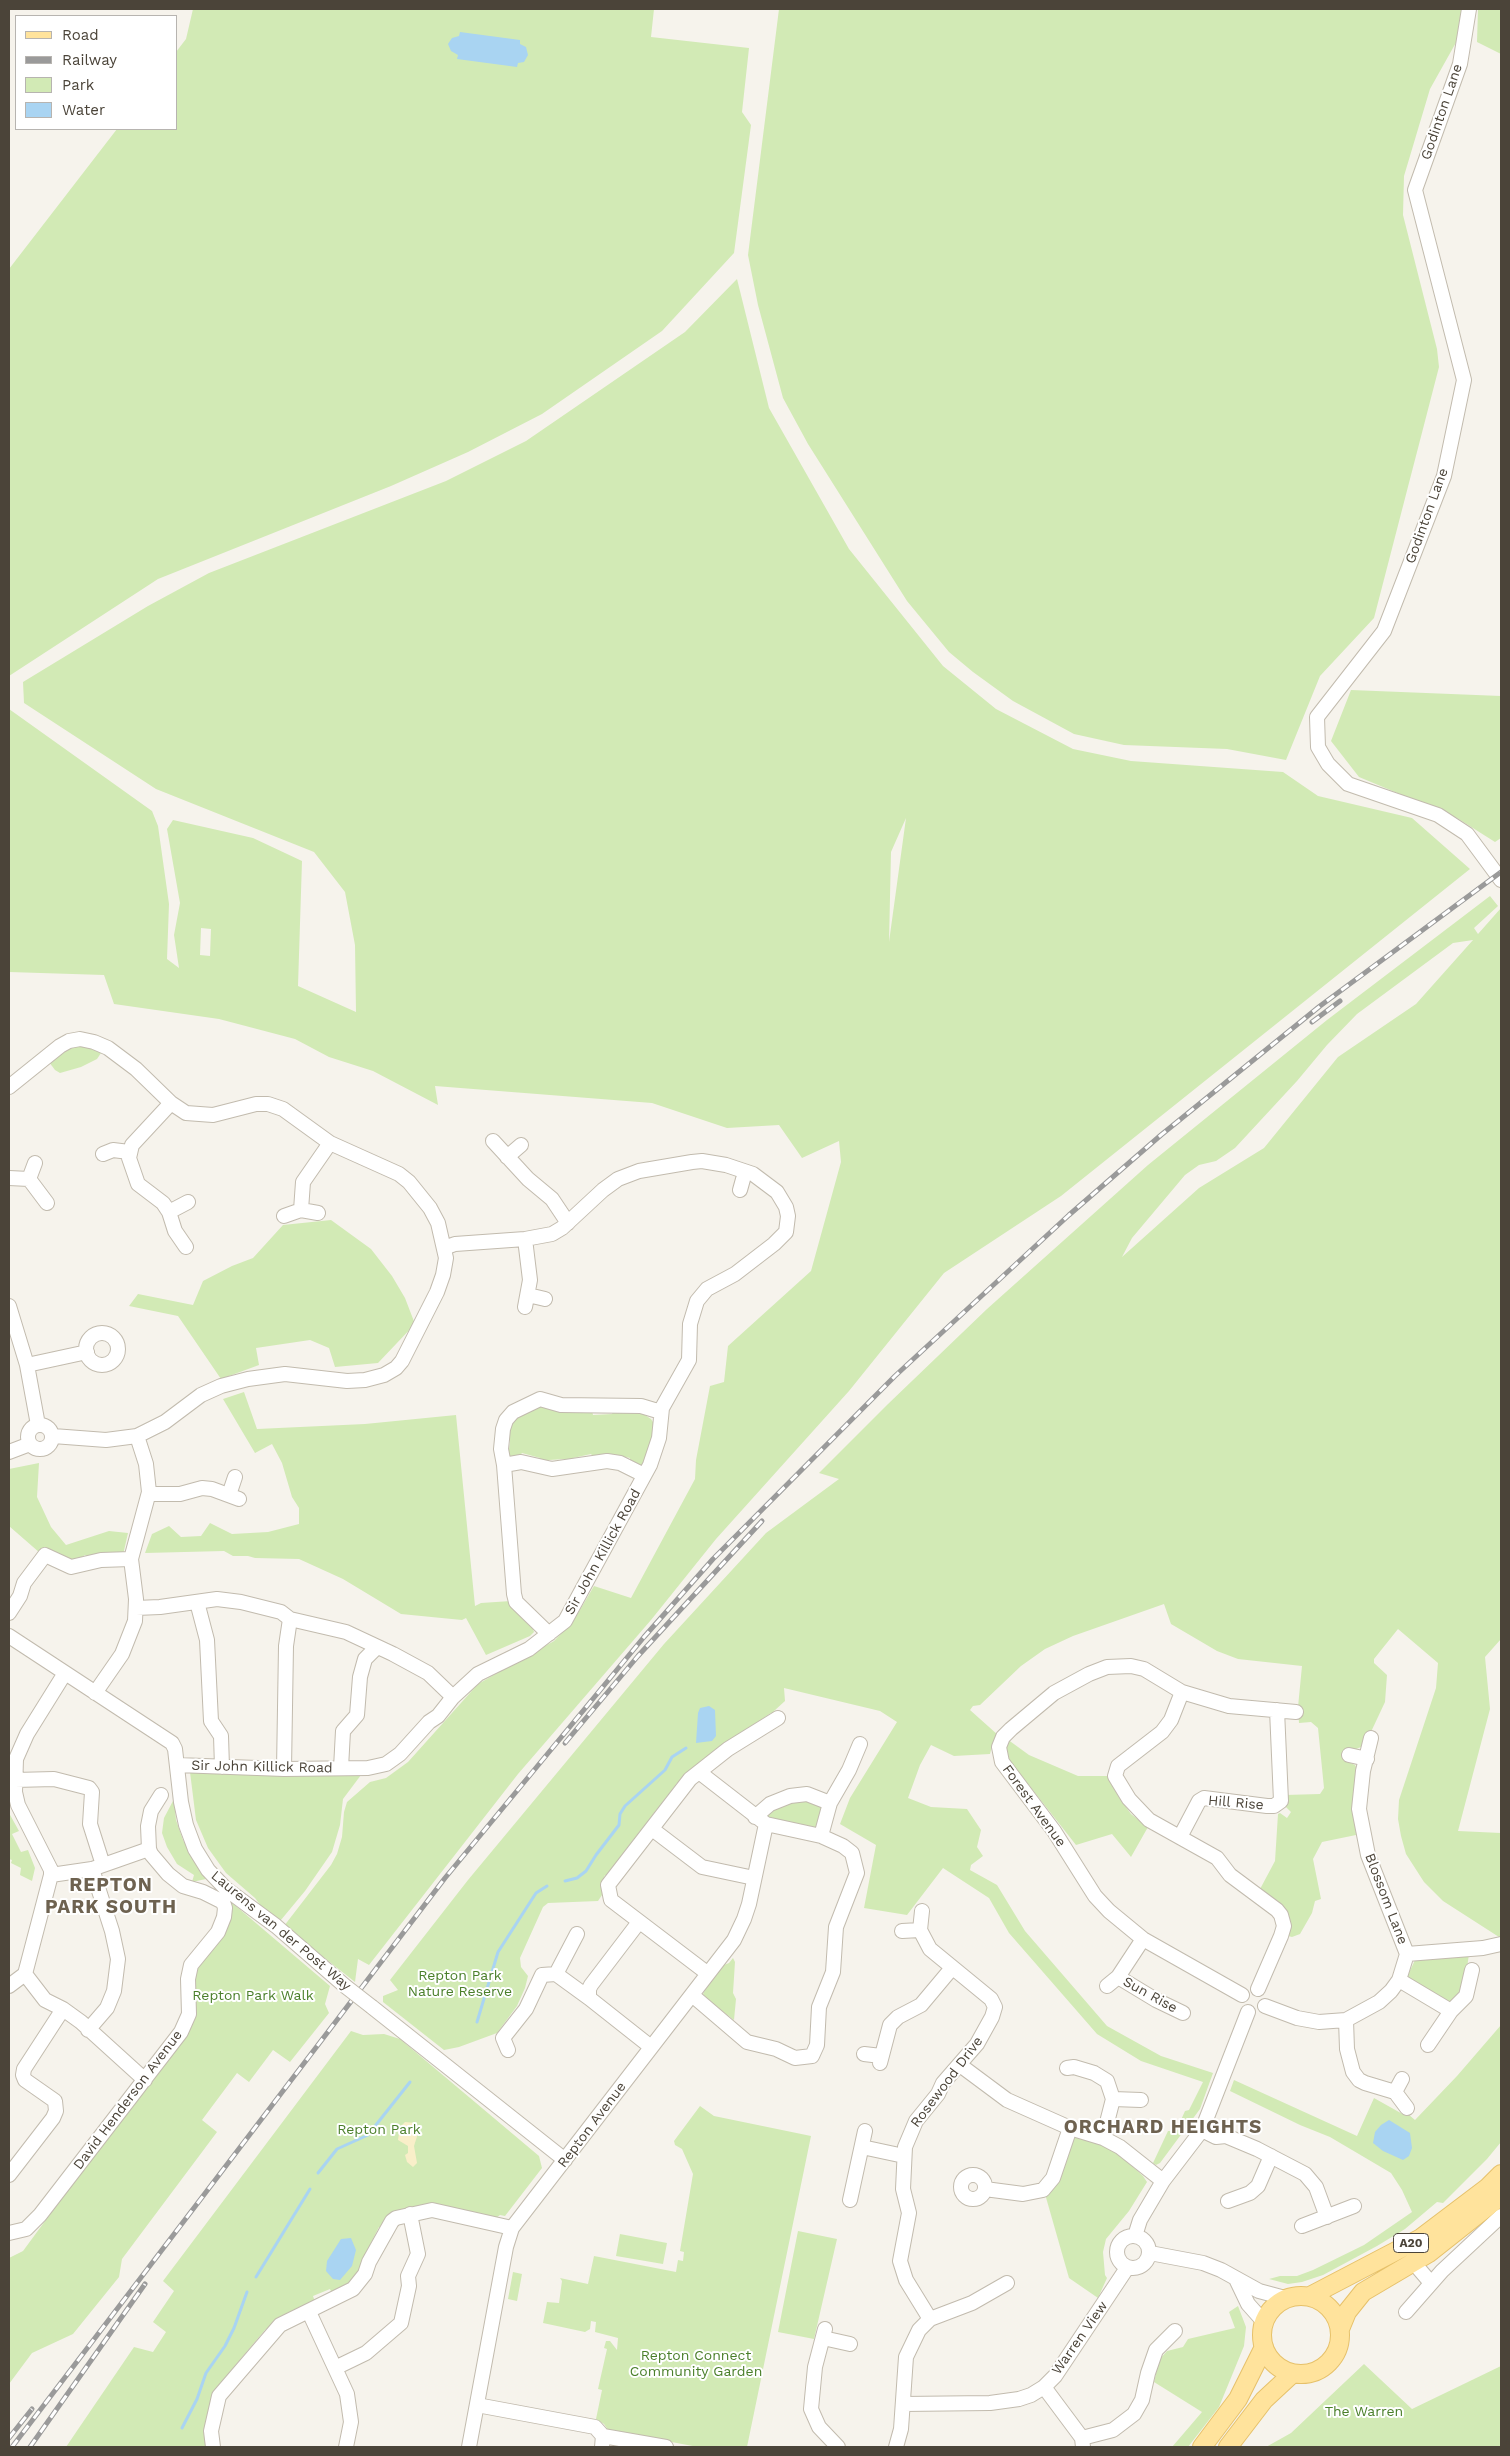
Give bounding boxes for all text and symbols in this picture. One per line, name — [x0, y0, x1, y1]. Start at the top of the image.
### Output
legend — [15, 15, 178, 130]
text: Road — [62, 26, 99, 44]
text: Railway — [62, 51, 117, 69]
street label: Godinton Lane — [1418, 62, 1466, 162]
text: Park — [62, 76, 94, 94]
text: Water — [62, 101, 105, 119]
street label: Godinton Lane — [1402, 466, 1452, 566]
street label: Sir John Killick Road — [561, 1486, 645, 1618]
street label: Sir John Killick Road — [191, 1757, 333, 1777]
street label: Forest Avenue — [999, 1762, 1069, 1850]
street label: Hill Rise — [1207, 1792, 1265, 1814]
street label: Blossom Lane — [1361, 1851, 1411, 1947]
street label: Laurens van der Post Way — [208, 1867, 354, 1995]
district label: REPTON PARK SOUTH — [44, 1874, 178, 1918]
park label: Repton Park Nature Reserve — [408, 1968, 512, 2000]
street label: Sun Rise — [1120, 1973, 1180, 2017]
park label: Repton Park Walk — [192, 1988, 314, 2004]
street label: David Henderson Avenue — [70, 2027, 186, 2173]
street label: Rosewood Drive — [907, 2033, 987, 2131]
street label: Repton Avenue — [554, 2079, 630, 2171]
district label: ORCHARD HEIGHTS — [1062, 2116, 1264, 2138]
park label: Repton Park — [337, 2122, 421, 2138]
road number: A20 — [1394, 2234, 1428, 2252]
street label: Warren View — [1048, 2298, 1112, 2378]
park label: Repton Connect Community Garden — [630, 2348, 762, 2380]
park label: The Warren — [1325, 2404, 1403, 2420]

